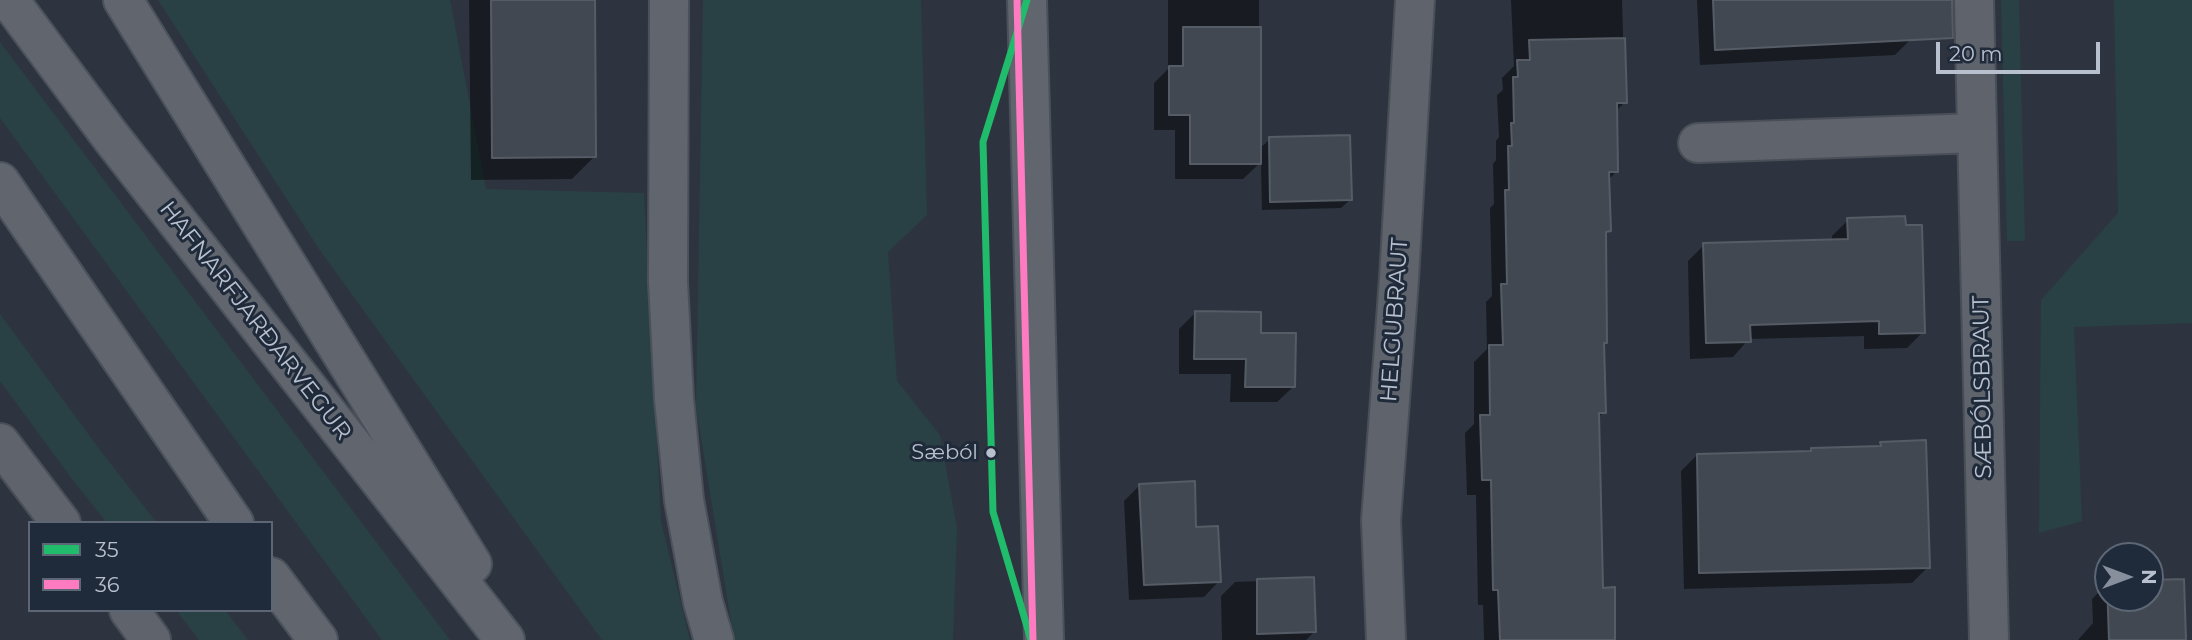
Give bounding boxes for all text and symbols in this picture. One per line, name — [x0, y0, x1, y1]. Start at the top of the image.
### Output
scale bar — [1940, 28, 2104, 72]
text: 20 m — [1949, 41, 2003, 66]
street label: HAFNARFJARÐARVEGUR — [153, 196, 357, 446]
street label: HELGUBRAUT — [1375, 237, 1415, 403]
street label: SÆBÓLSBRAUT — [1968, 295, 1998, 479]
place label: Sæból — [911, 440, 978, 466]
marker: Sæból — [984, 446, 998, 460]
legend — [28, 521, 273, 612]
text: 35 — [95, 537, 119, 562]
north arrow — [2094, 542, 2164, 612]
text: N — [2137, 569, 2160, 585]
text: 36 — [95, 572, 120, 597]

